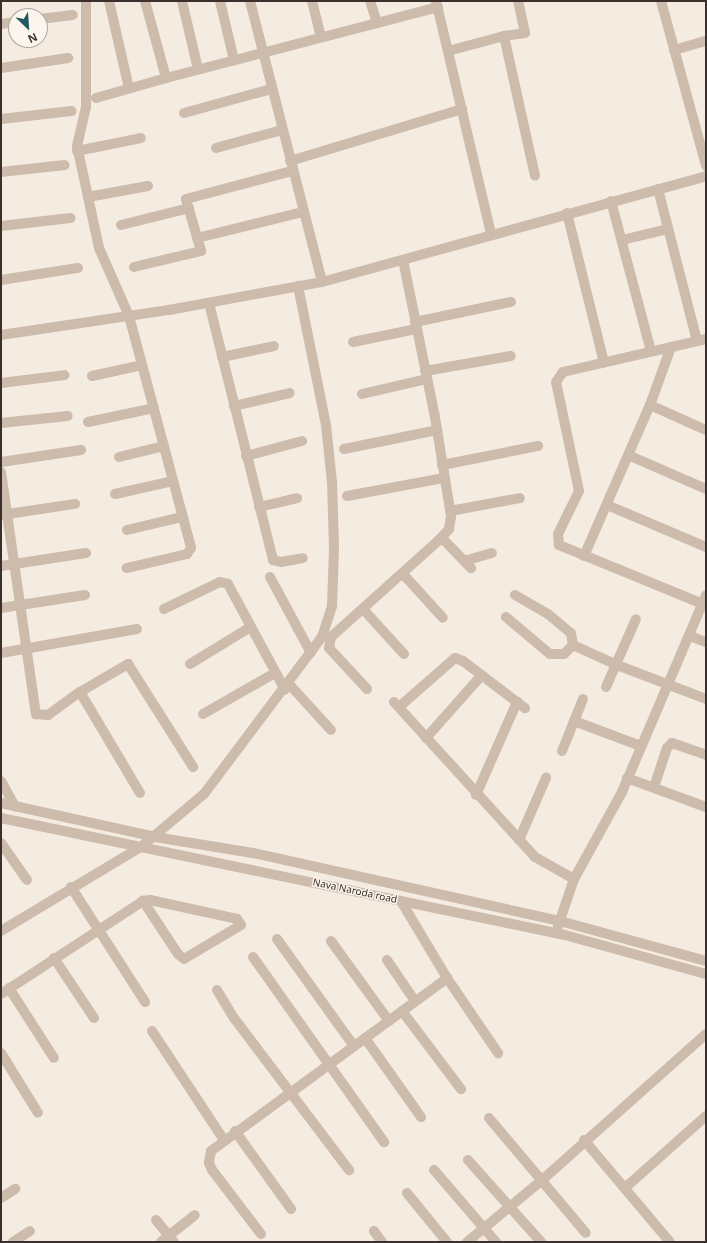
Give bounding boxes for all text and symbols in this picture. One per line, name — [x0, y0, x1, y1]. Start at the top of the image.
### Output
north arrow — [8, 8, 48, 48]
text: N — [26, 30, 40, 47]
street label: Nava Naroda road — [312, 876, 398, 906]

